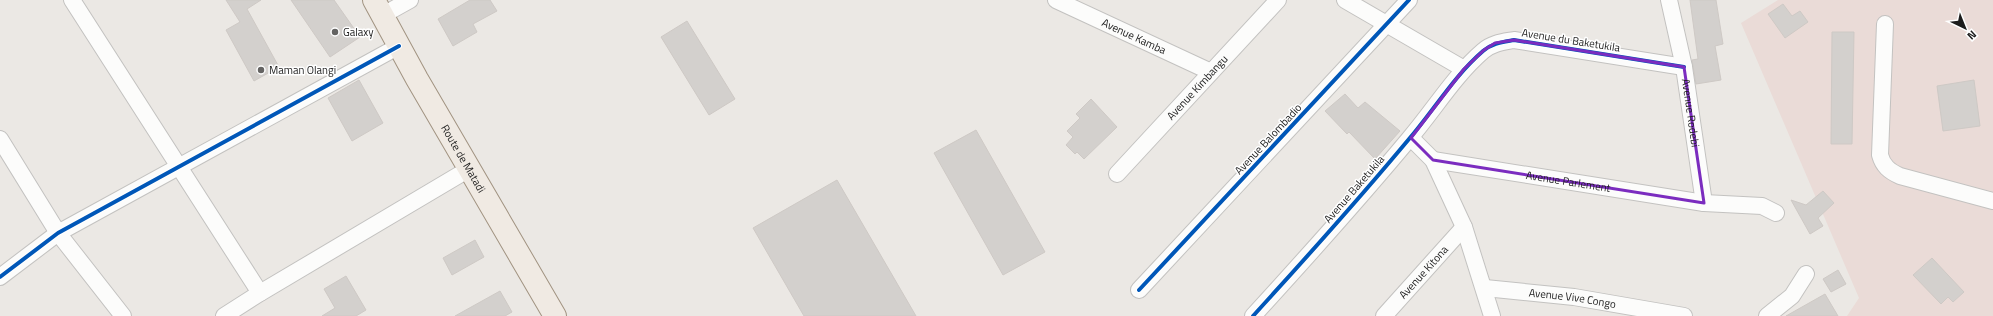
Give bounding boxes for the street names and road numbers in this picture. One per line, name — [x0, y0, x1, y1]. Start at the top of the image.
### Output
street label: Avenue Kamba — [1099, 14, 1169, 58]
street label: Avenue du Baketukila — [1521, 24, 1622, 56]
street label: Avenue Kimbangu — [1163, 51, 1231, 123]
street label: Avenue Rodebi — [1678, 78, 1704, 148]
street label: Avenue Balombadio — [1231, 100, 1305, 178]
street label: Route de Matadi — [437, 122, 489, 196]
street label: Avenue Baketukila — [1320, 151, 1388, 226]
street label: Avenue Parlement — [1525, 167, 1612, 196]
street label: Avenue Kitona — [1395, 242, 1452, 302]
street label: Avenue Vive Congo — [1528, 284, 1617, 312]

